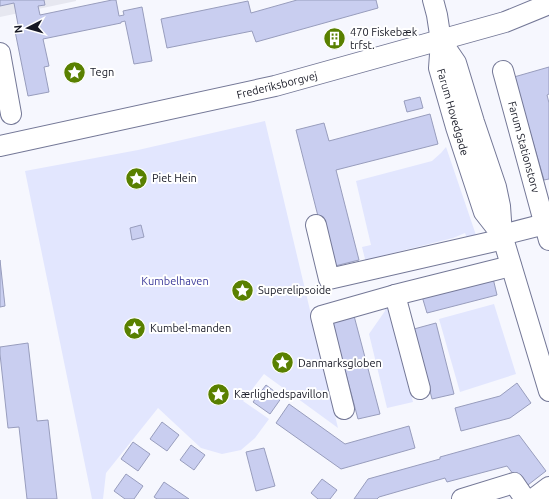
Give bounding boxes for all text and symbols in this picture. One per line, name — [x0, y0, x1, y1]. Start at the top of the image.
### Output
north arrow — [8, 8, 48, 48]
text: N — [12, 24, 24, 34]
building icon: 470 Fiskebæk trfst. — [322, 25, 348, 51]
place label: 470 Fiskebæk trfst. — [350, 26, 418, 51]
place icon: Tegn — [61, 59, 87, 85]
place label: Tegn — [90, 66, 114, 78]
street label: Farum Hovedgade — [435, 67, 471, 157]
street label: Frederiksborgvej — [235, 69, 319, 101]
street label: Farum Stationstorv — [506, 100, 542, 195]
place icon: Piet Hein — [124, 165, 150, 191]
place label: Piet Hein — [152, 172, 197, 184]
park label: Kumbelhaven — [141, 275, 209, 287]
place icon: Superelipsoide — [229, 277, 255, 303]
place label: Superelipsoide — [258, 284, 331, 296]
place icon: Kumbel-manden — [122, 315, 148, 341]
place label: Kumbel-manden — [150, 322, 231, 334]
place icon: Danmarksgloben — [269, 350, 295, 376]
place label: Danmarksgloben — [298, 357, 382, 369]
place icon: Kærlighedspavillon — [206, 381, 232, 407]
place label: Kærlighedspavillon — [234, 388, 328, 400]

